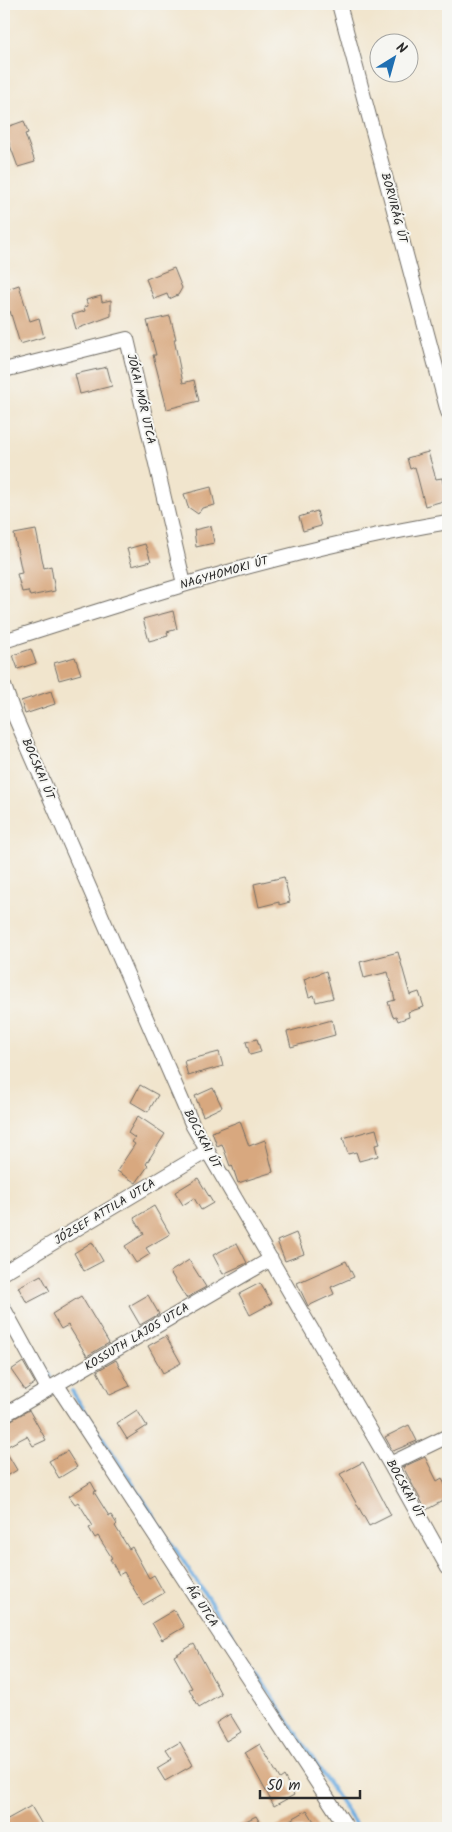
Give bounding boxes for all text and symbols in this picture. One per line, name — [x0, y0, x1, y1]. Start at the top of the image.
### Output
north arrow — [370, 32, 420, 82]
text: N — [391, 37, 411, 60]
street label: BORVIRÁG ÚT — [375, 171, 413, 247]
street label: JÓKAI MÓR UTCA — [121, 352, 161, 446]
street label: NAGYHOMOKI ÚT — [178, 551, 272, 595]
street label: BOCSKAI ÚT — [17, 735, 60, 804]
street label: BOCSKAI ÚT — [178, 1106, 226, 1174]
street label: JÓZSEF ATTILA UTCA — [51, 1174, 159, 1250]
street label: KOSSUTH LAJOS UTCA — [81, 1298, 193, 1376]
street label: BOCSKAI ÚT — [381, 1456, 430, 1523]
street label: ÁG UTCA — [181, 1581, 223, 1631]
scale bar — [260, 1767, 360, 1799]
text: 50 m — [267, 1774, 301, 1798]

